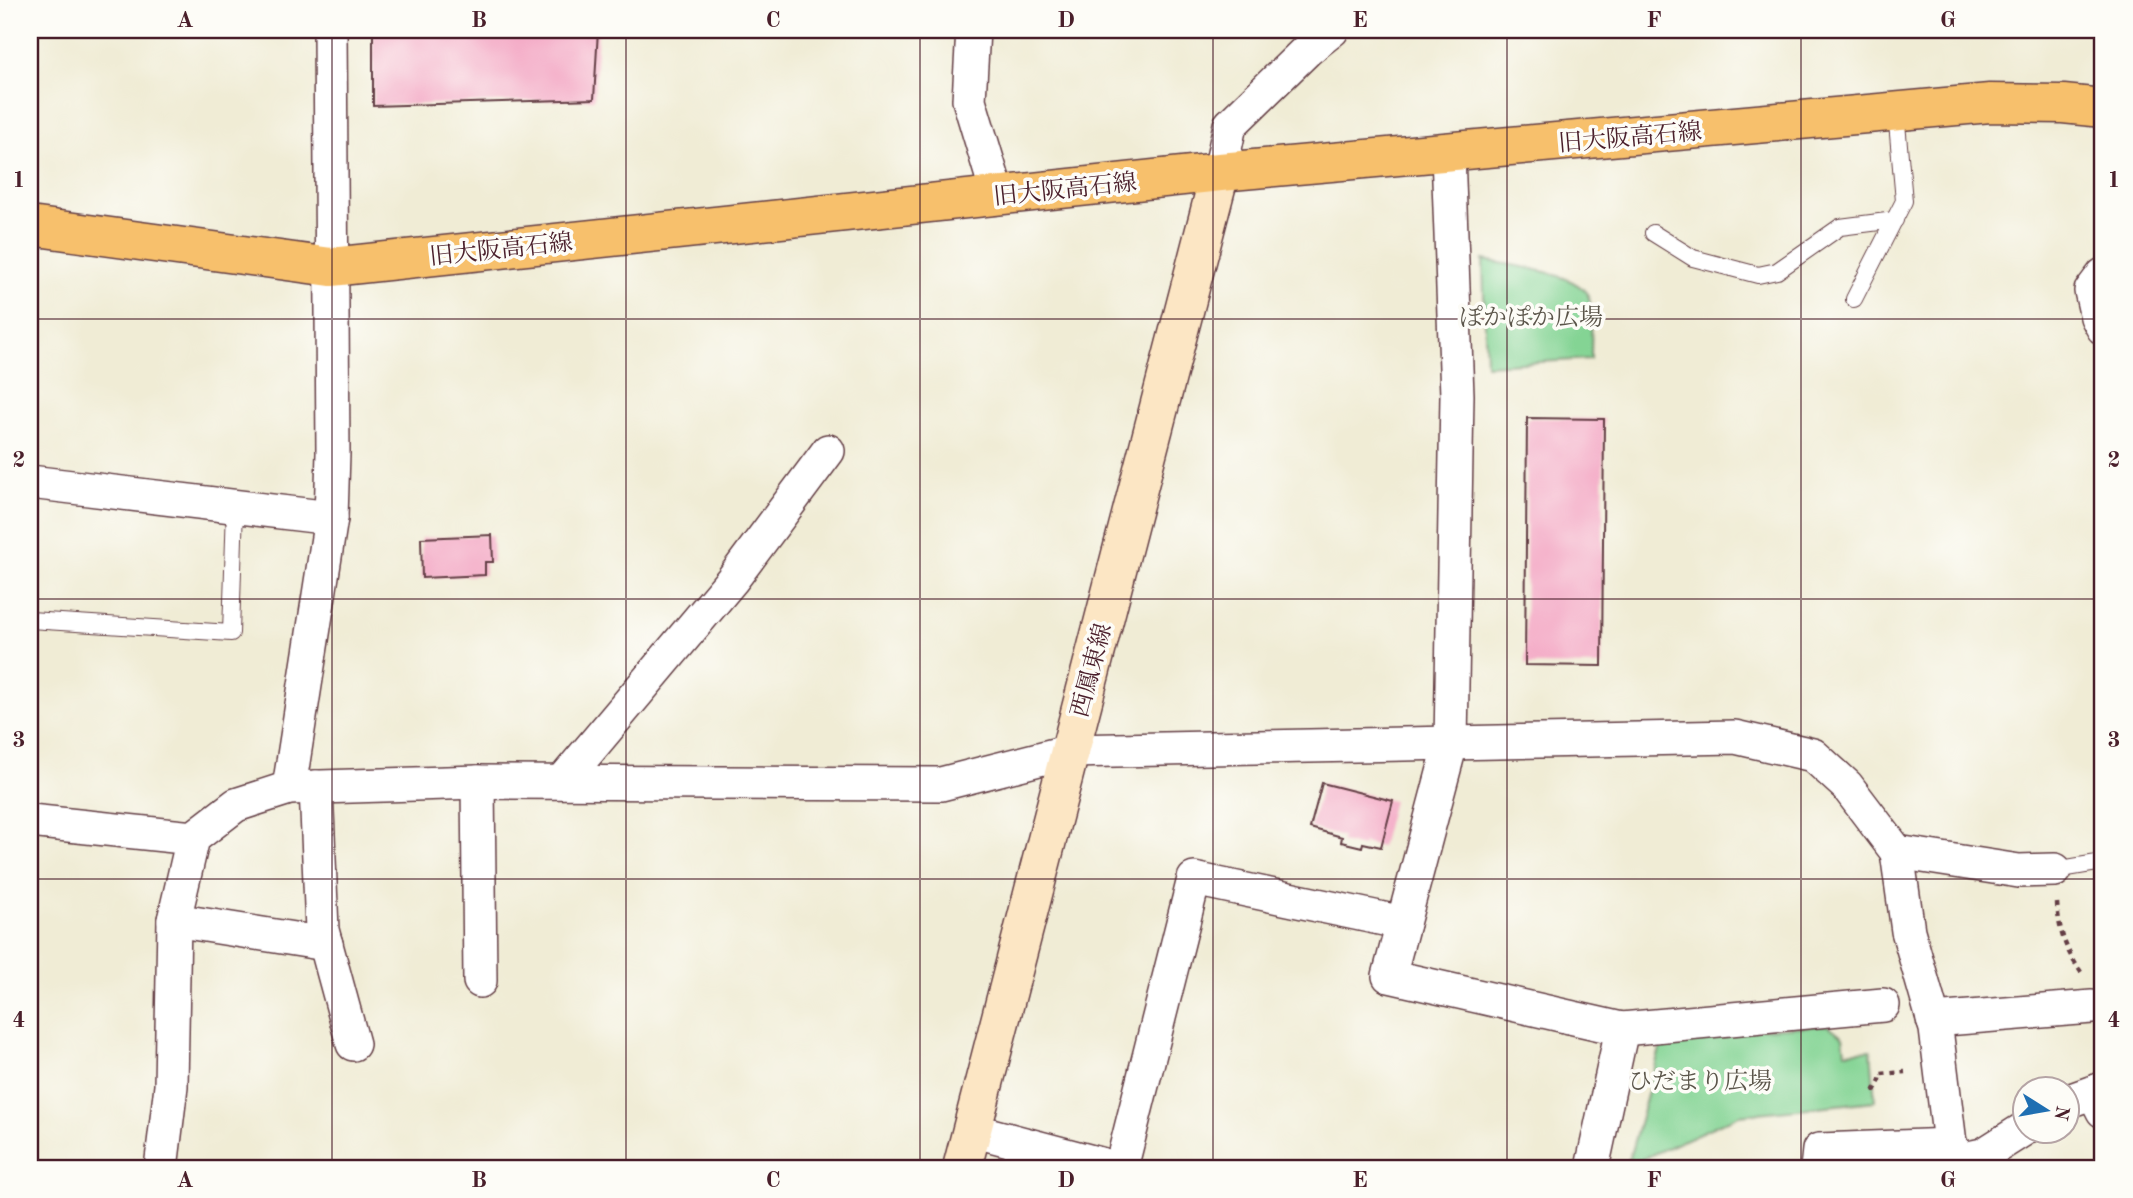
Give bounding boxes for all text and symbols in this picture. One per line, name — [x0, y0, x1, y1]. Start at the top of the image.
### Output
text: A — [176, 9, 194, 32]
text: B — [471, 9, 487, 32]
text: C — [765, 9, 781, 32]
text: D — [1057, 9, 1075, 32]
text: E — [1352, 9, 1368, 32]
text: F — [1646, 9, 1662, 32]
text: G — [1940, 9, 1956, 32]
street label: 旧大阪高石線 — [1557, 118, 1703, 157]
text: 1 — [12, 169, 26, 192]
street label: 旧大阪高石線 — [992, 169, 1138, 210]
text: 1 — [2107, 169, 2121, 192]
street label: 旧大阪高石線 — [428, 229, 574, 270]
park label: ぽかぽか広場 — [1459, 304, 1603, 331]
text: 2 — [12, 449, 26, 472]
text: 2 — [2107, 449, 2121, 472]
street label: 西鳳東線 — [1066, 620, 1117, 720]
text: 3 — [12, 729, 26, 752]
text: 3 — [2107, 729, 2121, 752]
text: 4 — [12, 1009, 26, 1032]
text: 4 — [2107, 1009, 2121, 1032]
park label: ひだまり広場 — [1628, 1068, 1772, 1095]
north arrow — [2010, 1076, 2080, 1146]
text: N — [2049, 1104, 2071, 1122]
text: A — [176, 1169, 194, 1192]
text: B — [471, 1169, 487, 1192]
text: C — [765, 1169, 781, 1192]
text: D — [1057, 1169, 1075, 1192]
text: E — [1352, 1169, 1368, 1192]
text: F — [1646, 1169, 1662, 1192]
text: G — [1940, 1169, 1956, 1192]

